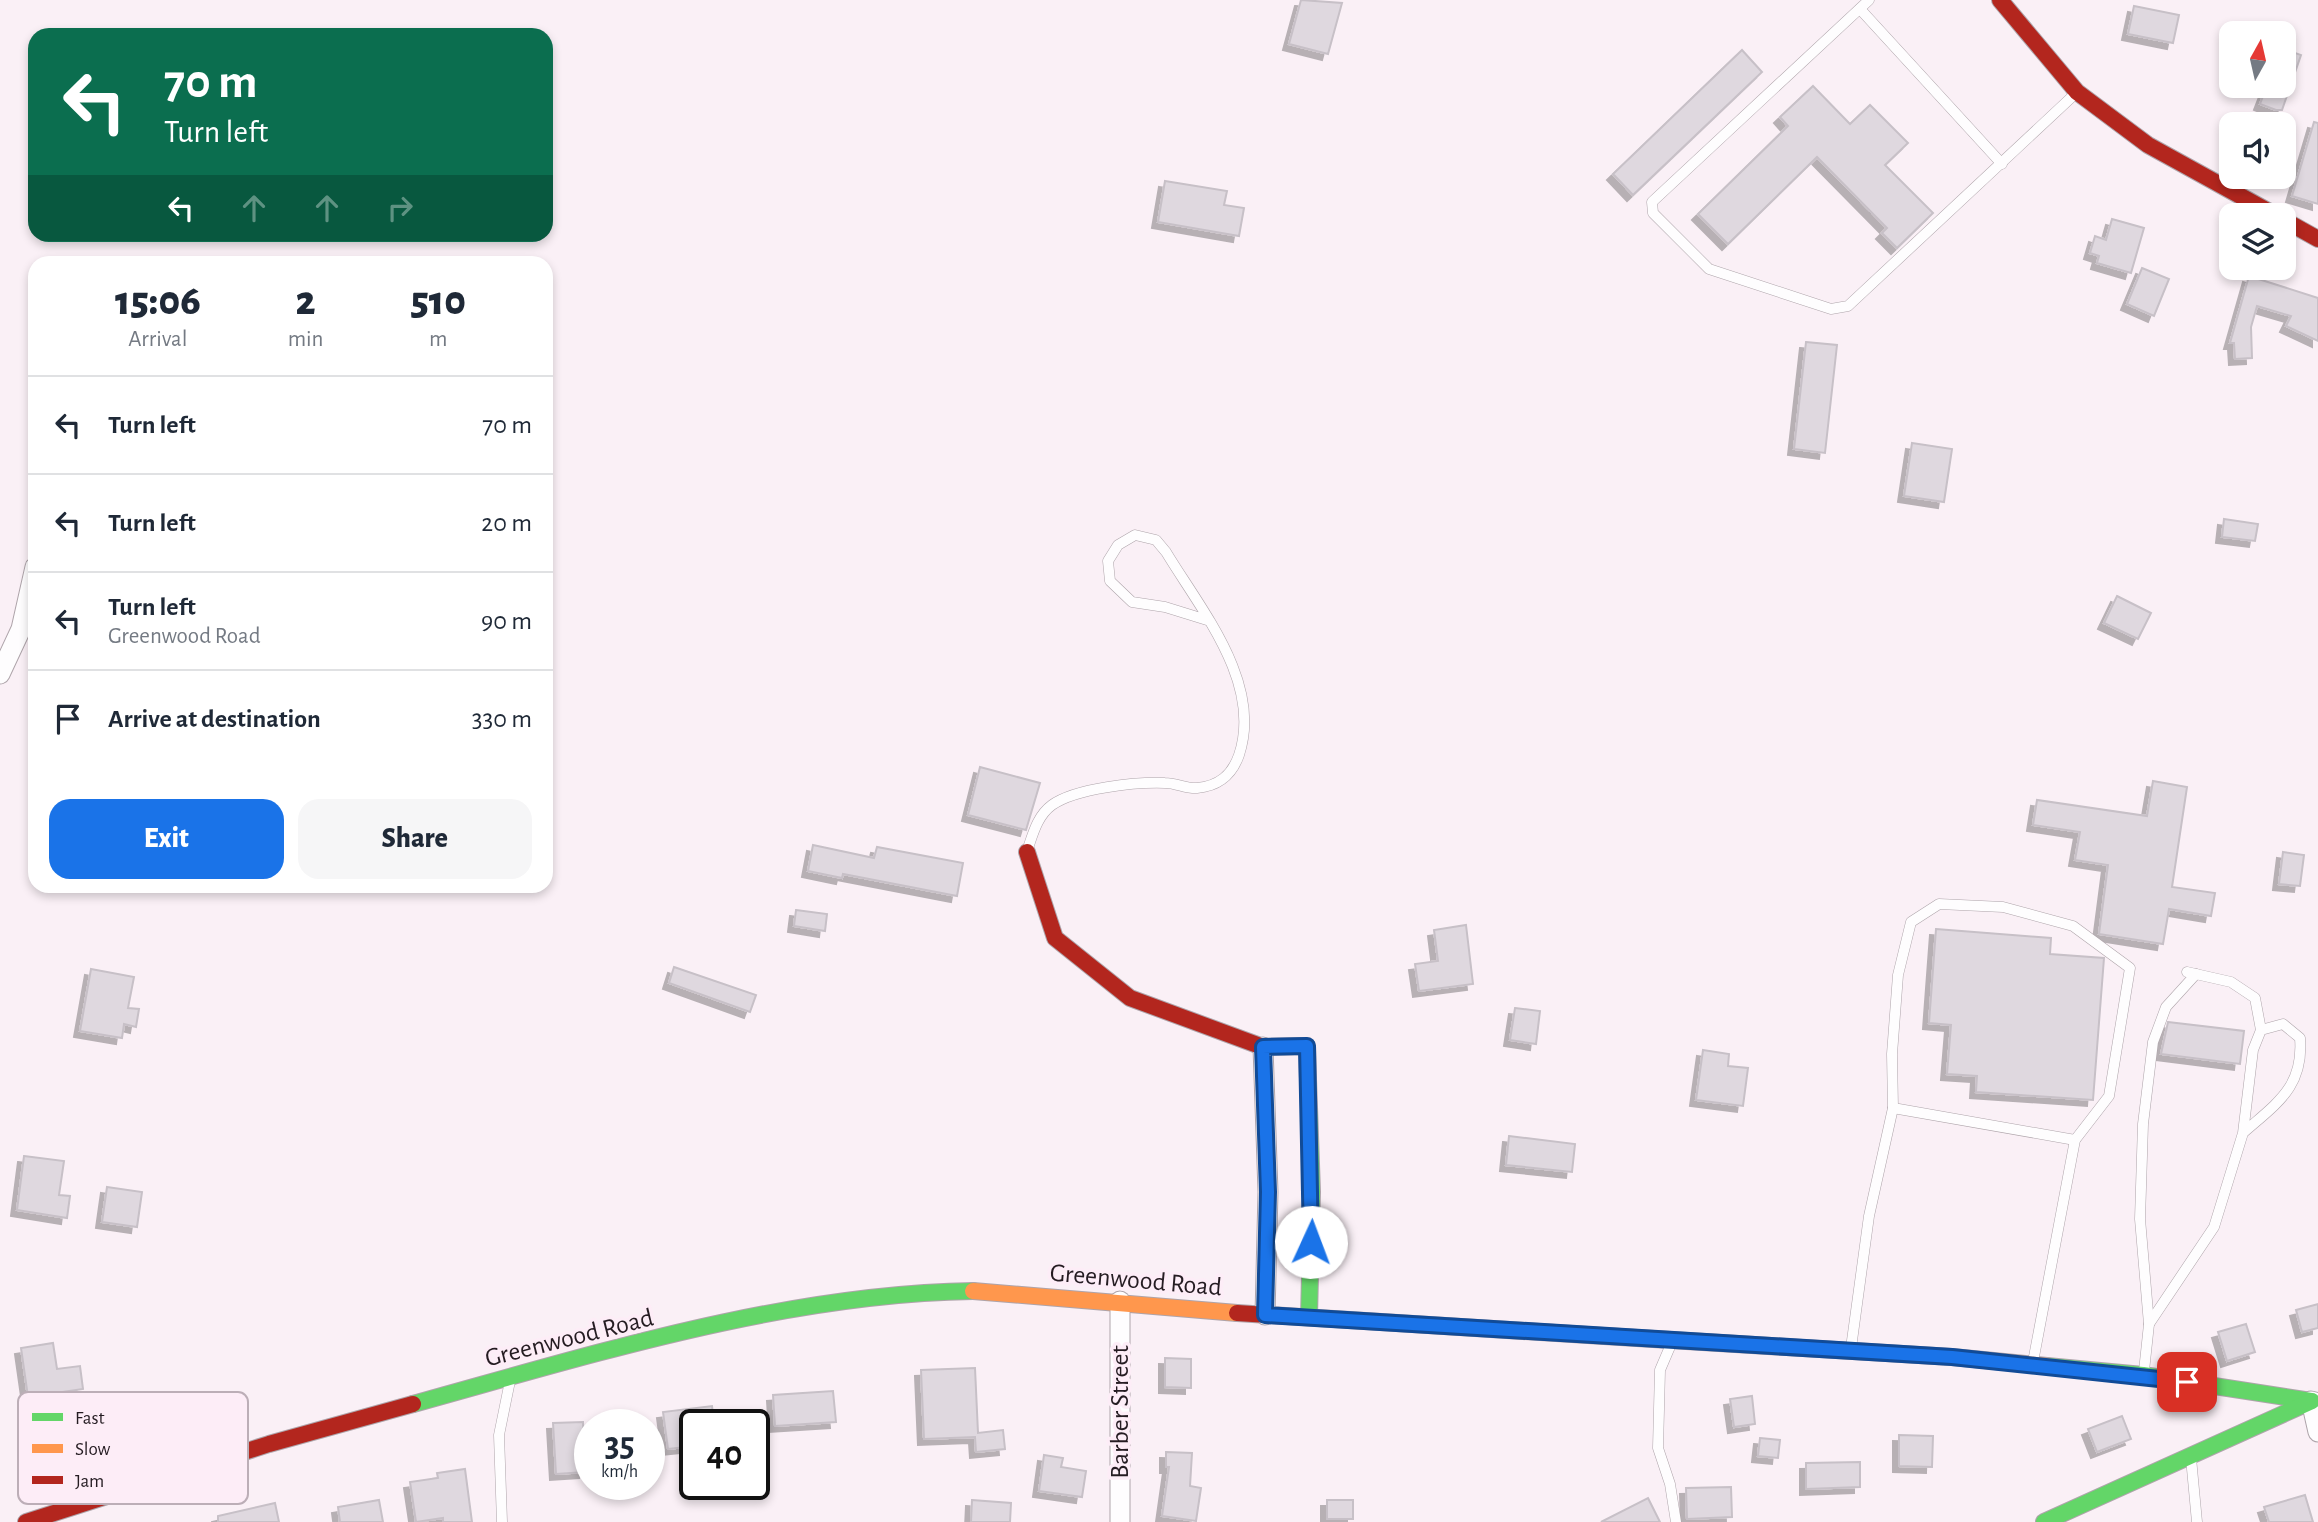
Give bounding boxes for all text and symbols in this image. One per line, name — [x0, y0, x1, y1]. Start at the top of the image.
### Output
north arrow — [2219, 21, 2296, 98]
map controls — [2219, 21, 2296, 280]
icon: left — [49, 56, 140, 147]
text: 70 m — [164, 58, 258, 107]
button: sound — [2219, 112, 2296, 189]
text: Turn left — [164, 116, 268, 148]
icon: left — [162, 189, 200, 227]
icon: ahead — [235, 189, 273, 227]
icon: ahead — [308, 189, 346, 227]
icon: right — [381, 189, 419, 227]
button: layers — [2219, 203, 2296, 280]
text: 15:06 — [115, 280, 201, 322]
text: 2 — [296, 280, 316, 322]
text: 510 — [410, 280, 466, 322]
text: Arrival — [128, 328, 187, 351]
text: min — [288, 328, 323, 351]
text: m — [429, 328, 447, 351]
icon: left — [49, 406, 87, 444]
text: Turn left — [108, 412, 196, 438]
text: 70 m — [482, 412, 532, 438]
icon: left — [49, 504, 87, 542]
text: Turn left — [108, 510, 196, 536]
text: 20 m — [481, 510, 532, 536]
text: Turn left — [108, 594, 196, 620]
icon: left — [49, 602, 87, 640]
text: 90 m — [481, 608, 532, 634]
text: Greenwood Road — [108, 625, 261, 648]
icon: arrive — [49, 700, 87, 738]
text: Arrive at destination — [108, 706, 321, 732]
text: 330 m — [472, 706, 532, 732]
button: Exit — [49, 799, 284, 879]
button: Share — [298, 799, 532, 879]
position arrow — [1274, 1205, 1348, 1279]
street label: Greenwood Road — [1049, 1260, 1223, 1300]
street label: Greenwood Road — [482, 1304, 656, 1371]
street label: Barber Street — [1107, 1345, 1133, 1479]
pin — [2157, 1352, 2217, 1412]
icon: arrive — [2168, 1363, 2206, 1401]
legend — [18, 1392, 248, 1504]
text: Fast — [75, 1409, 105, 1428]
speed limit sign: 40 — [679, 1409, 770, 1500]
text: 35 — [604, 1428, 635, 1463]
text: Slow — [75, 1440, 111, 1459]
text: km/h — [601, 1463, 638, 1481]
text: Jam — [75, 1472, 104, 1491]

